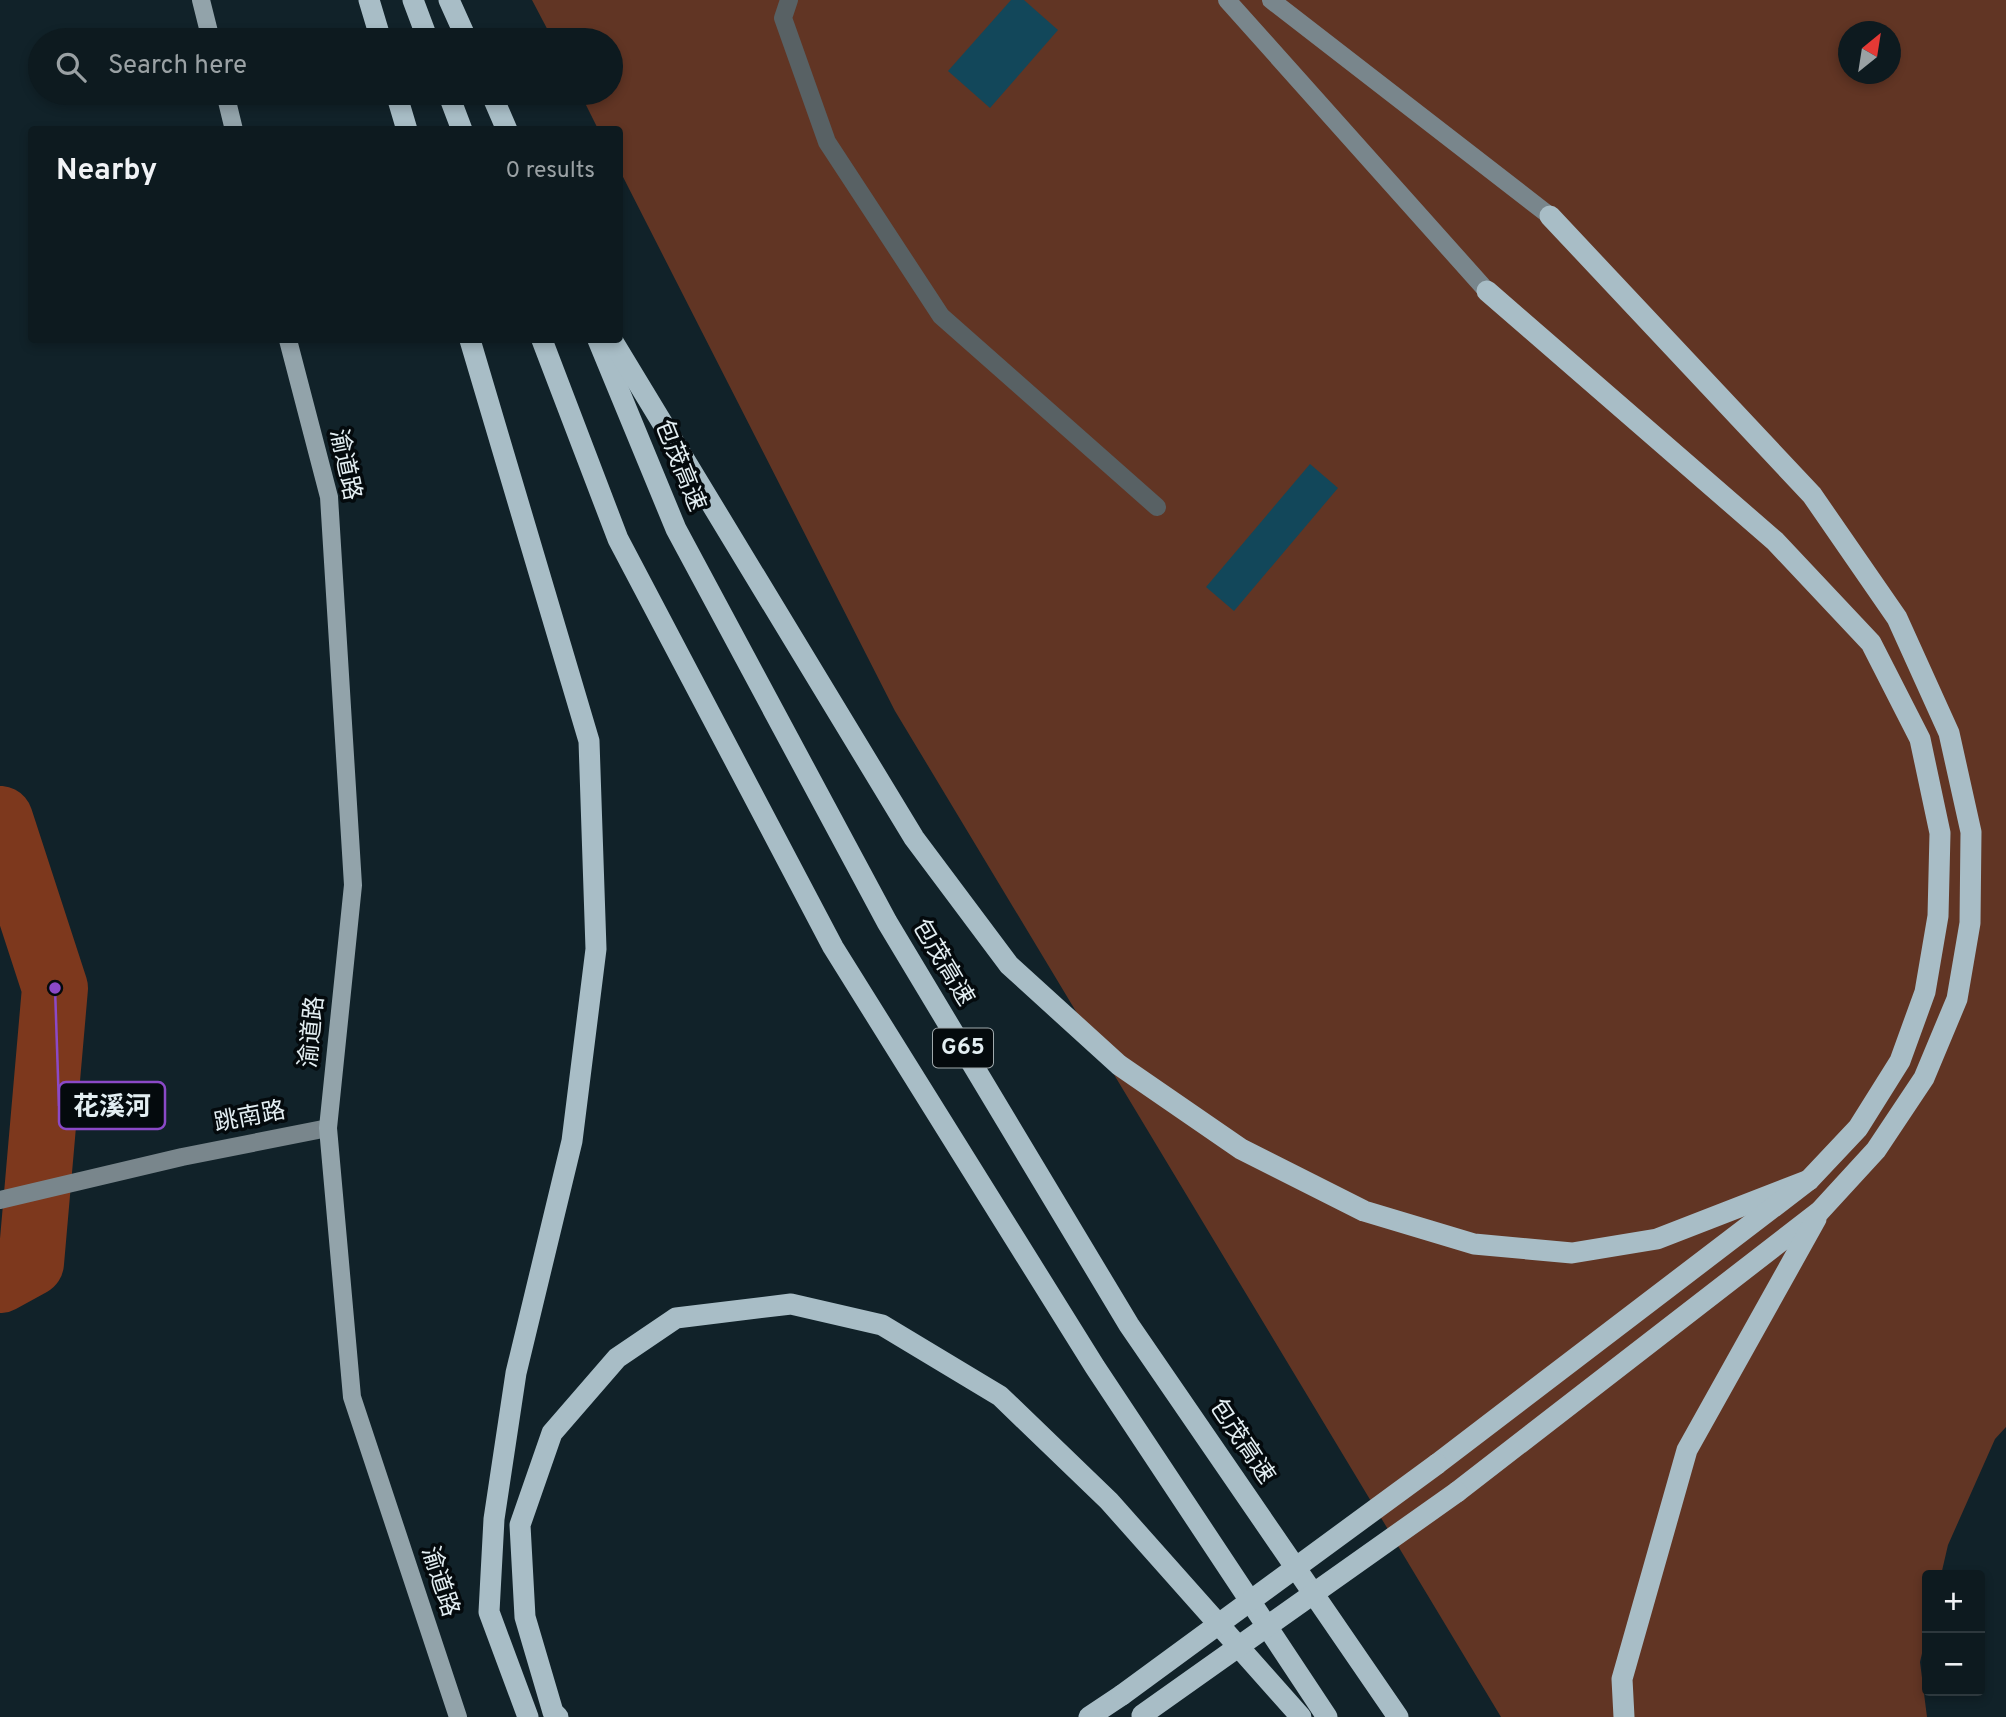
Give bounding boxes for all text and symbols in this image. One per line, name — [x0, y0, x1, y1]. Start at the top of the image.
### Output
north arrow — [1838, 21, 1901, 84]
search box — [28, 28, 623, 105]
icon: search — [52, 48, 90, 86]
text: Search here — [108, 50, 247, 83]
text: Nearby — [56, 153, 157, 190]
text: 0 results — [506, 157, 595, 186]
street label: 包茂高速 — [647, 416, 711, 516]
street label: 渝道路 — [322, 427, 366, 503]
street label: 包茂高速 — [904, 914, 980, 1012]
street label: 渝道路 — [294, 995, 332, 1069]
road number: G65 — [933, 1028, 993, 1068]
callout: 花溪河 — [59, 1082, 165, 1129]
text: 花溪河 — [73, 1092, 151, 1125]
street label: 跳南路 — [212, 1096, 288, 1140]
street label: 包茂高速 — [1202, 1394, 1280, 1490]
street label: 渝道路 — [414, 1543, 464, 1621]
map controls — [1922, 1570, 1985, 1696]
button: + — [1922, 1570, 1985, 1633]
button: − — [1922, 1633, 1985, 1696]

